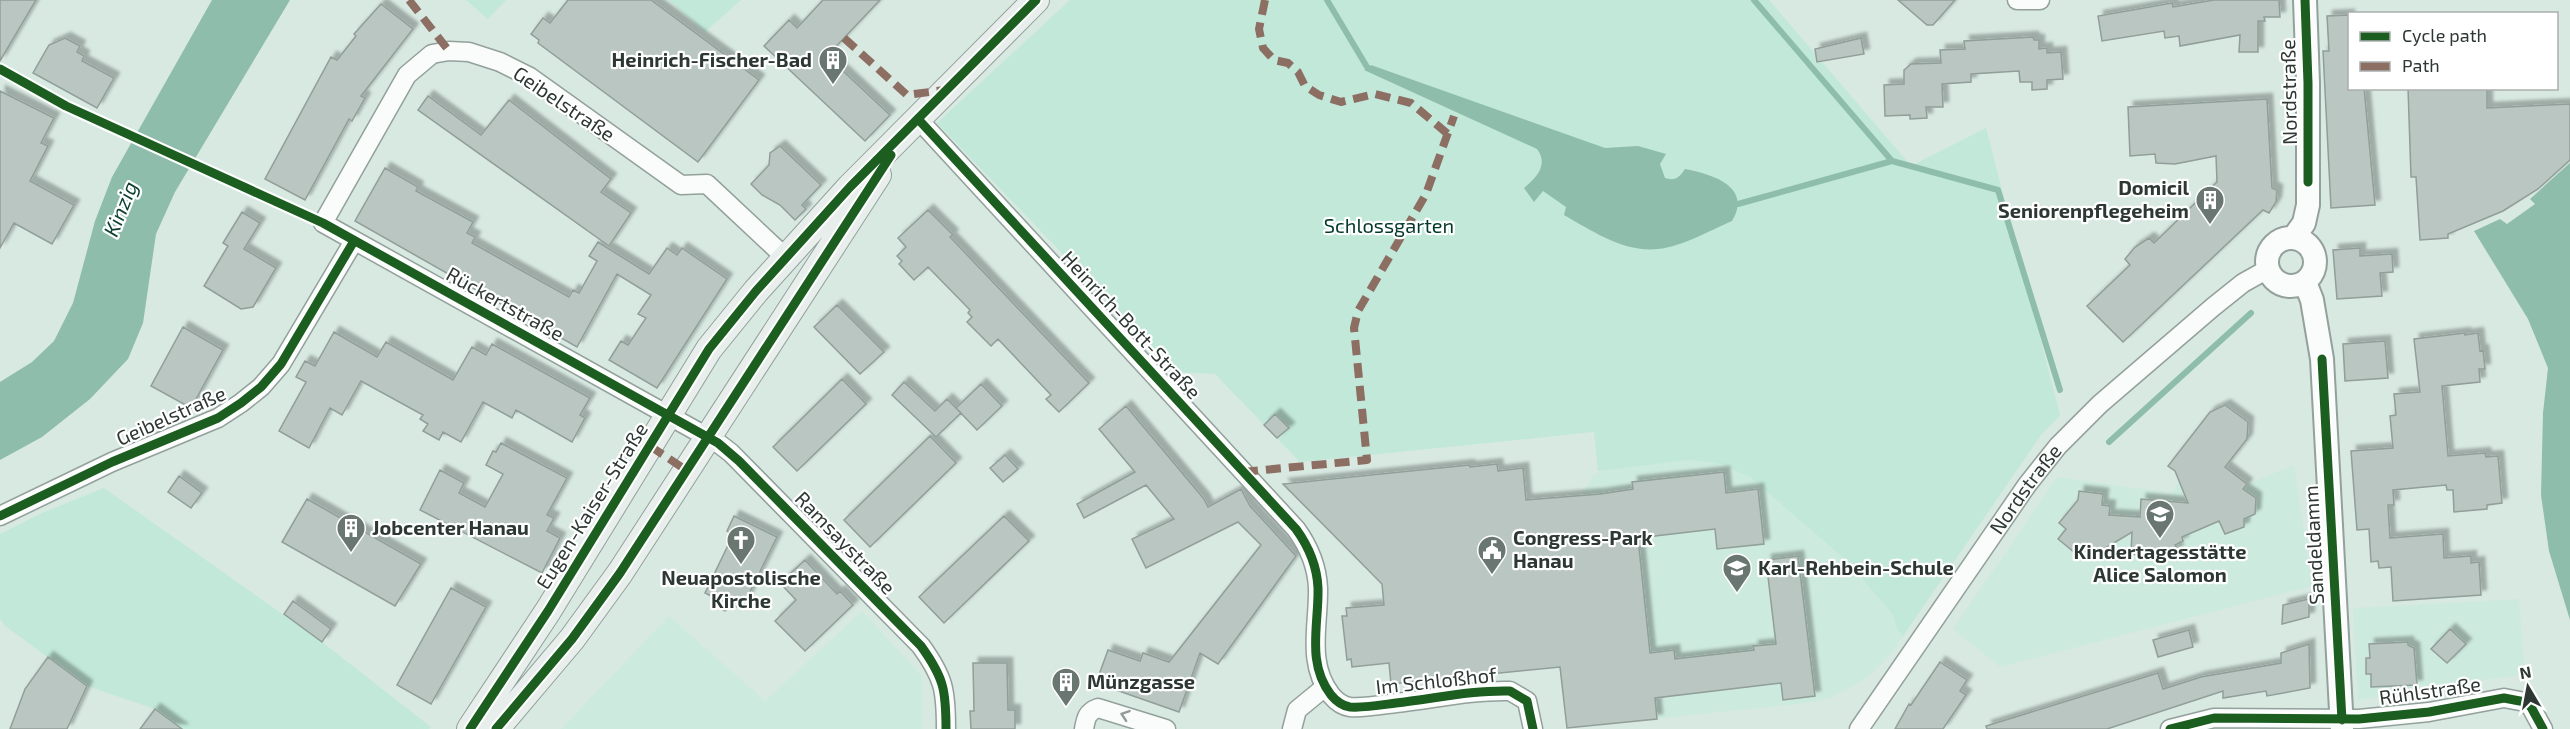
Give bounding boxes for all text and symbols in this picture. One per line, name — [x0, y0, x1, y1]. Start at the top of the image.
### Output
legend — [2348, 12, 2558, 90]
text: Cycle path — [2402, 24, 2487, 46]
street label: Nordstraße — [2275, 39, 2301, 145]
building icon: Heinrich-Fischer-Bad — [817, 44, 849, 86]
place label: Heinrich-Fischer-Bad — [612, 47, 812, 71]
text: Path — [2402, 54, 2440, 76]
street label: Geibelstraße — [509, 60, 620, 146]
place label: Domicil Seniorenpflegeheim — [1998, 175, 2189, 222]
water label: Kinzig — [97, 177, 142, 240]
building icon: Domicil Seniorenpflegeheim — [2194, 184, 2226, 226]
park label: Schlossgarten — [1324, 213, 1454, 237]
street label: Heinrich-Bott-Straße — [1057, 245, 1207, 403]
street label: Rückertstraße — [442, 261, 569, 345]
street label: Geibelstraße — [112, 380, 229, 450]
street label: Eugen-Kaiser-Straße — [530, 418, 652, 593]
street label: Nordstraße — [1984, 439, 2066, 538]
street label: Sandeldamm — [2298, 485, 2328, 605]
street label: Ramsaystraße — [791, 486, 901, 599]
school or university icon: Kindertagesstätte Alice Salomon — [2144, 498, 2176, 540]
building icon: Jobcenter Hanau — [335, 512, 367, 554]
place label: Jobcenter Hanau — [372, 515, 529, 539]
church icon: Neuapostolische Kirche — [725, 524, 757, 566]
place label: Congress-Park Hanau — [1513, 525, 1654, 572]
public building icon: Congress-Park Hanau — [1476, 534, 1508, 576]
place label: Kindertagesstätte Alice Salomon — [2074, 539, 2246, 586]
school or university icon: Karl-Rehbein-Schule — [1721, 552, 1753, 594]
place label: Karl-Rehbein-Schule — [1758, 555, 1954, 579]
place label: Neuapostolische Kirche — [661, 565, 821, 612]
north arrow — [2498, 657, 2558, 717]
text: N — [2518, 661, 2533, 682]
street label: Im Schloßhof — [1374, 662, 1498, 698]
building icon: Münzgasse — [1050, 666, 1082, 708]
place label: Münzgasse — [1087, 669, 1195, 693]
street label: Rühlstraße — [2378, 671, 2482, 709]
one-way arrow — [1120, 710, 1131, 723]

